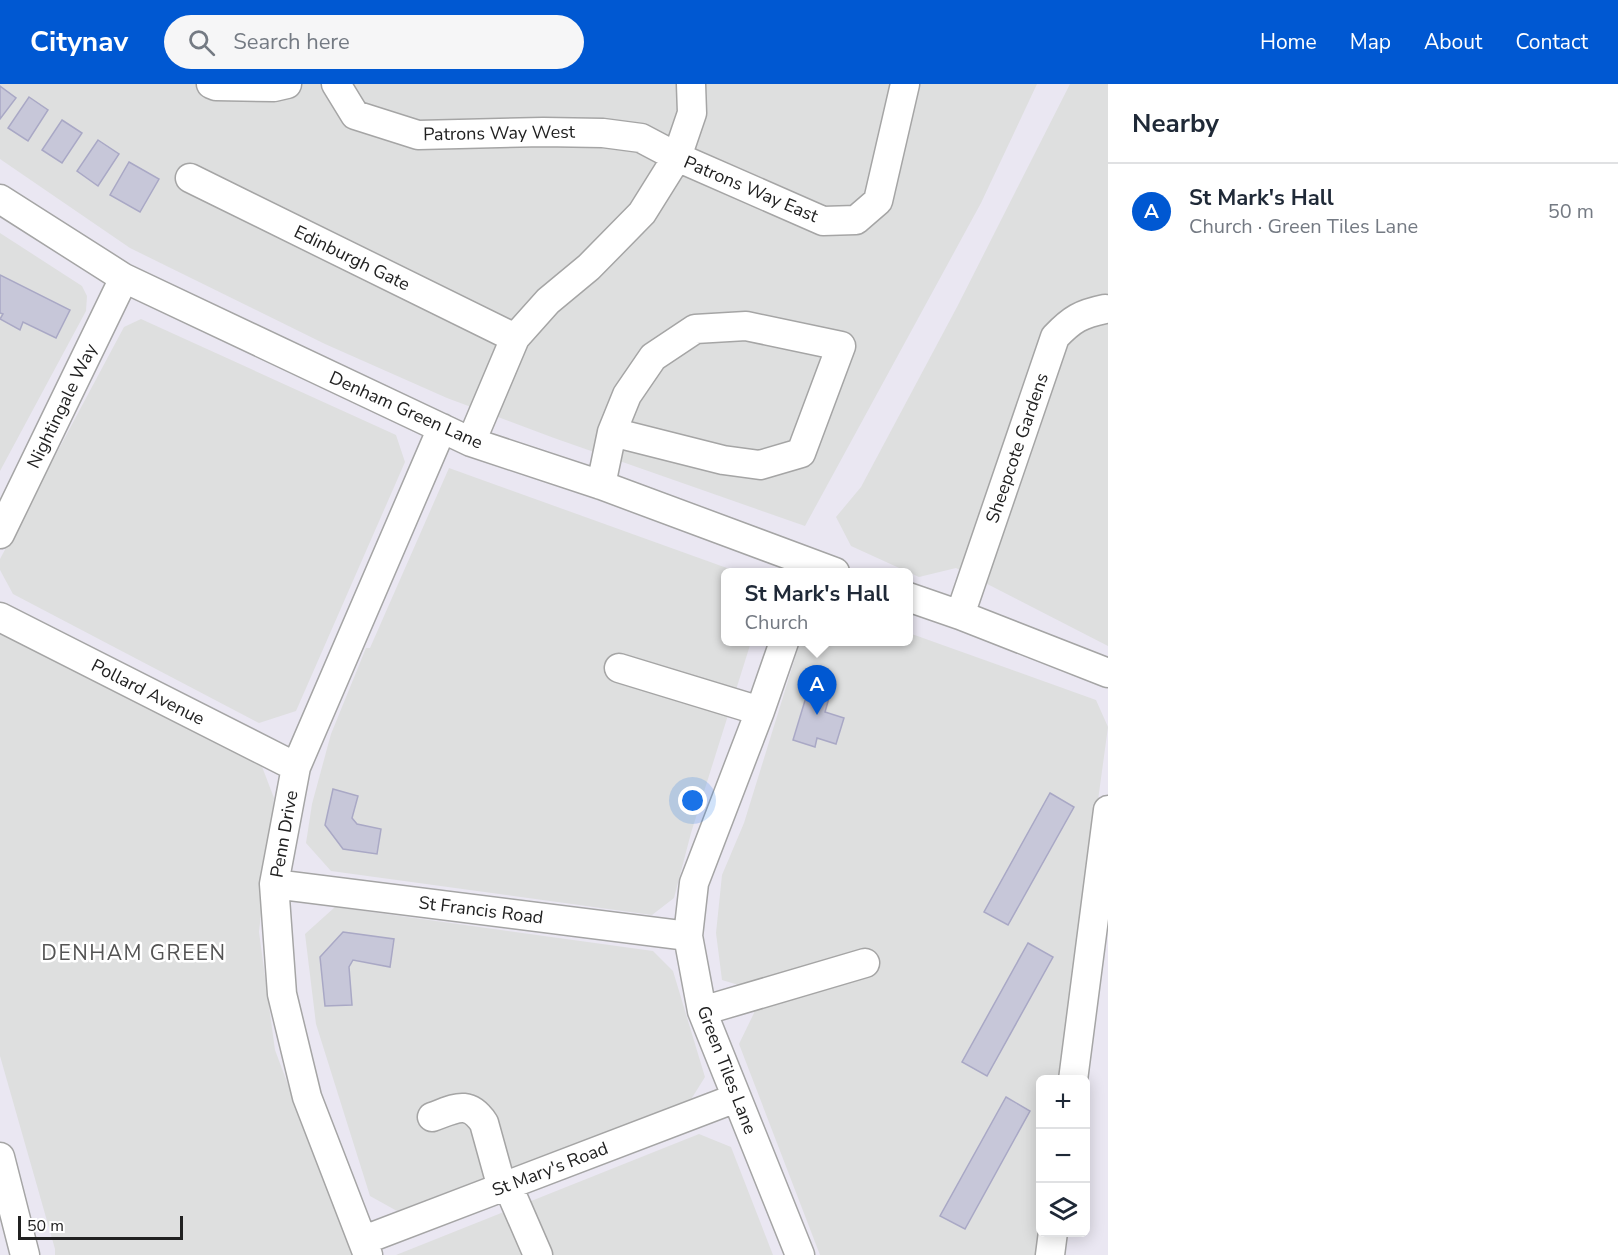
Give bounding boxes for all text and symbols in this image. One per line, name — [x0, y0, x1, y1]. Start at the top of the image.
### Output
search box — [164, 15, 584, 69]
text: Citynav — [30, 23, 128, 61]
icon: search — [185, 26, 218, 59]
text: Search here — [233, 27, 350, 57]
text: Home — [1260, 28, 1317, 56]
text: Map — [1350, 28, 1391, 56]
text: About — [1424, 28, 1482, 56]
text: Contact — [1515, 28, 1588, 56]
text: Nearby — [1132, 106, 1219, 141]
street label: Patrons Way West — [423, 120, 576, 146]
street label: Patrons Way East — [680, 150, 822, 228]
text: St Mark's Hall — [1189, 183, 1334, 213]
text: A — [1144, 198, 1159, 225]
text: 50 m — [1548, 198, 1594, 225]
text: Church · Green Tiles Lane — [1189, 213, 1418, 240]
street label: Edinburgh Gate — [290, 220, 414, 296]
street label: Nightingale Way — [21, 339, 103, 472]
street label: Denham Green Lane — [326, 365, 486, 455]
street label: Sheepcote Gardens — [980, 370, 1054, 526]
popup — [721, 568, 913, 646]
text: St Mark's Hall — [745, 579, 889, 609]
text: Church — [745, 609, 808, 636]
street label: Pollard Avenue — [87, 653, 209, 731]
pin: A — [798, 666, 836, 715]
your location — [678, 786, 707, 815]
street label: Penn Drive — [265, 788, 303, 880]
street label: St Francis Road — [417, 890, 545, 930]
district label: DENHAM GREEN — [41, 939, 227, 967]
street label: Green Tiles Lane — [691, 1002, 763, 1138]
map controls — [1036, 1075, 1090, 1237]
button: + — [1036, 1075, 1090, 1129]
button: − — [1036, 1129, 1090, 1183]
street label: St Mary's Road — [489, 1136, 611, 1202]
button: layers — [1036, 1183, 1090, 1237]
scale bar — [18, 1213, 183, 1240]
text: 50 m — [27, 1215, 64, 1237]

